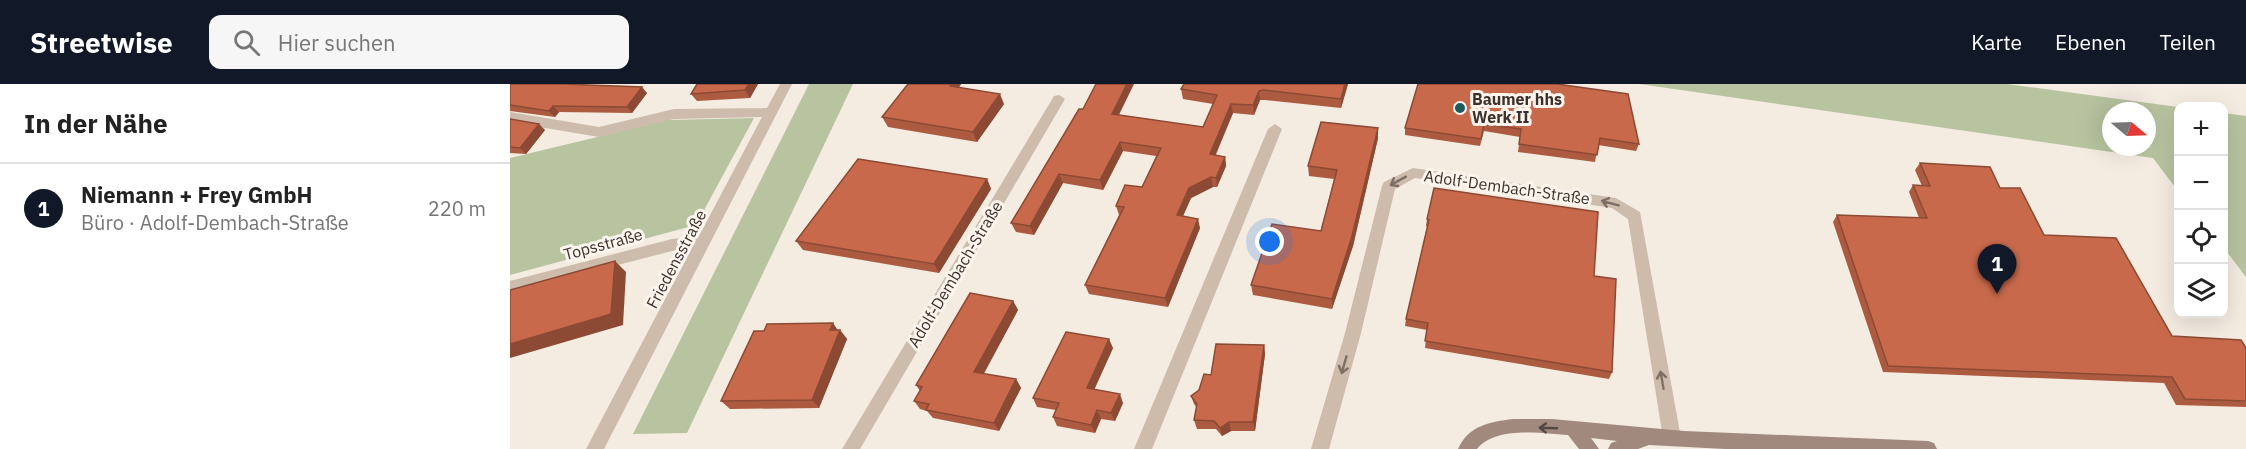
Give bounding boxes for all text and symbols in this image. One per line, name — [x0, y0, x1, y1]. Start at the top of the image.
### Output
search box — [209, 15, 629, 69]
text: Streetwise — [30, 24, 173, 61]
icon: search — [230, 26, 263, 59]
text: Hier suchen — [278, 28, 396, 57]
text: Karte — [1971, 28, 2022, 56]
text: Ebenen — [2055, 28, 2126, 56]
text: Teilen — [2159, 28, 2216, 56]
place label: Baumer hhs Werk II — [1472, 89, 1562, 127]
marker: Baumer hhs Werk II — [1453, 101, 1467, 115]
north arrow — [2102, 102, 2156, 156]
map controls — [2174, 102, 2228, 318]
button: + — [2174, 102, 2228, 156]
text: In der Nähe — [24, 106, 168, 140]
button: − — [2174, 156, 2228, 210]
street label: Adolf-Dembach-Straße — [1423, 165, 1591, 209]
one-way arrow — [1390, 175, 1407, 187]
text: Niemann + Frey GmbH — [81, 180, 313, 209]
text: 1 — [38, 195, 50, 222]
text: 220 m — [428, 195, 486, 222]
street label: Adolf-Dembach-Straße — [903, 197, 1007, 351]
one-way arrow — [1601, 197, 1620, 208]
street label: Friedensstraße — [642, 206, 710, 312]
text: Büro · Adolf-Dembach-Straße — [81, 209, 349, 236]
button: locate — [2174, 210, 2228, 264]
street label: Topsstraße — [561, 224, 645, 264]
your location — [1255, 227, 1284, 256]
pin: 1 — [1978, 244, 2016, 294]
button: layers — [2174, 264, 2228, 318]
one-way arrow — [1338, 355, 1349, 374]
one-way arrow — [1656, 371, 1667, 390]
one-way arrow — [1539, 422, 1559, 433]

